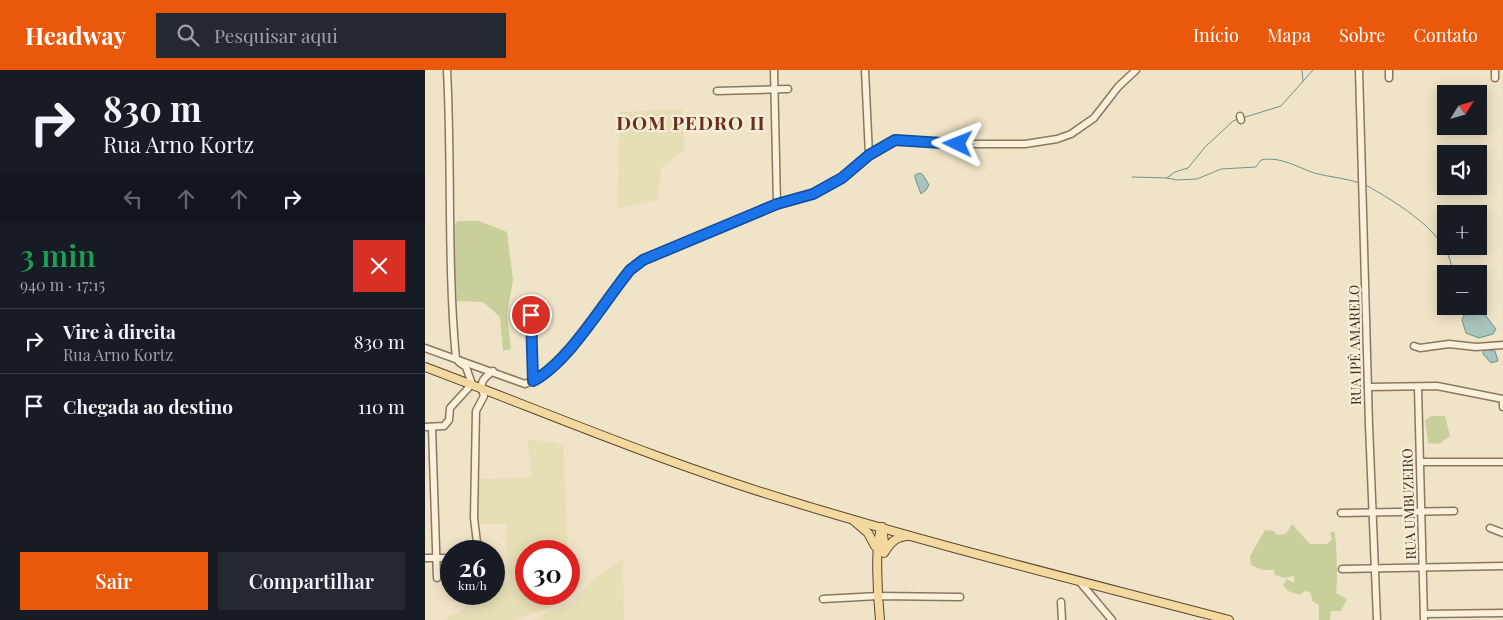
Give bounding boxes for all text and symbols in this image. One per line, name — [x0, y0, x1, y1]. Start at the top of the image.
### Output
search box — [156, 13, 506, 58]
text: Headway — [25, 19, 126, 51]
icon: search — [174, 21, 202, 49]
text: Pesquisar aqui — [214, 22, 338, 48]
text: Início — [1193, 23, 1239, 47]
text: Mapa — [1267, 23, 1311, 47]
text: Sobre — [1339, 23, 1385, 47]
text: Contato — [1413, 23, 1478, 47]
text: 830 m — [103, 84, 202, 131]
north arrow — [1437, 85, 1487, 135]
map controls — [1437, 85, 1487, 315]
icon: right — [20, 90, 85, 155]
district label: DOM PEDRO II — [616, 109, 766, 135]
position arrow — [931, 117, 983, 169]
text: Rua Arno Kortz — [103, 129, 254, 159]
button: sound — [1437, 145, 1487, 195]
icon: left — [119, 185, 147, 213]
icon: ahead — [172, 185, 200, 213]
icon: ahead — [225, 185, 253, 213]
icon: right — [278, 185, 306, 213]
button: + — [1437, 205, 1487, 255]
text: 3 min — [20, 235, 96, 275]
button: close — [353, 240, 405, 292]
button: − — [1437, 265, 1487, 315]
text: 940 m · 17:15 — [20, 274, 105, 295]
street label: RUA IPÊ AMARELO — [1344, 285, 1365, 405]
pin — [510, 294, 552, 336]
icon: arrive — [517, 301, 545, 329]
text: Vire à direita — [63, 318, 176, 344]
icon: right — [20, 327, 48, 355]
text: 830 m — [354, 328, 405, 354]
text: Rua Arno Kortz — [63, 344, 173, 365]
icon: arrive — [20, 392, 48, 420]
text: Chegada ao destino — [63, 393, 233, 419]
text: 110 m — [358, 393, 405, 419]
street label: RUA UMBUZEIRO — [1397, 448, 1420, 560]
speed limit sign: 30 — [515, 540, 580, 605]
text: 26 — [459, 550, 486, 583]
button: Sair — [20, 552, 208, 610]
button: Compartilhar — [218, 552, 405, 610]
text: km/h — [458, 577, 487, 593]

